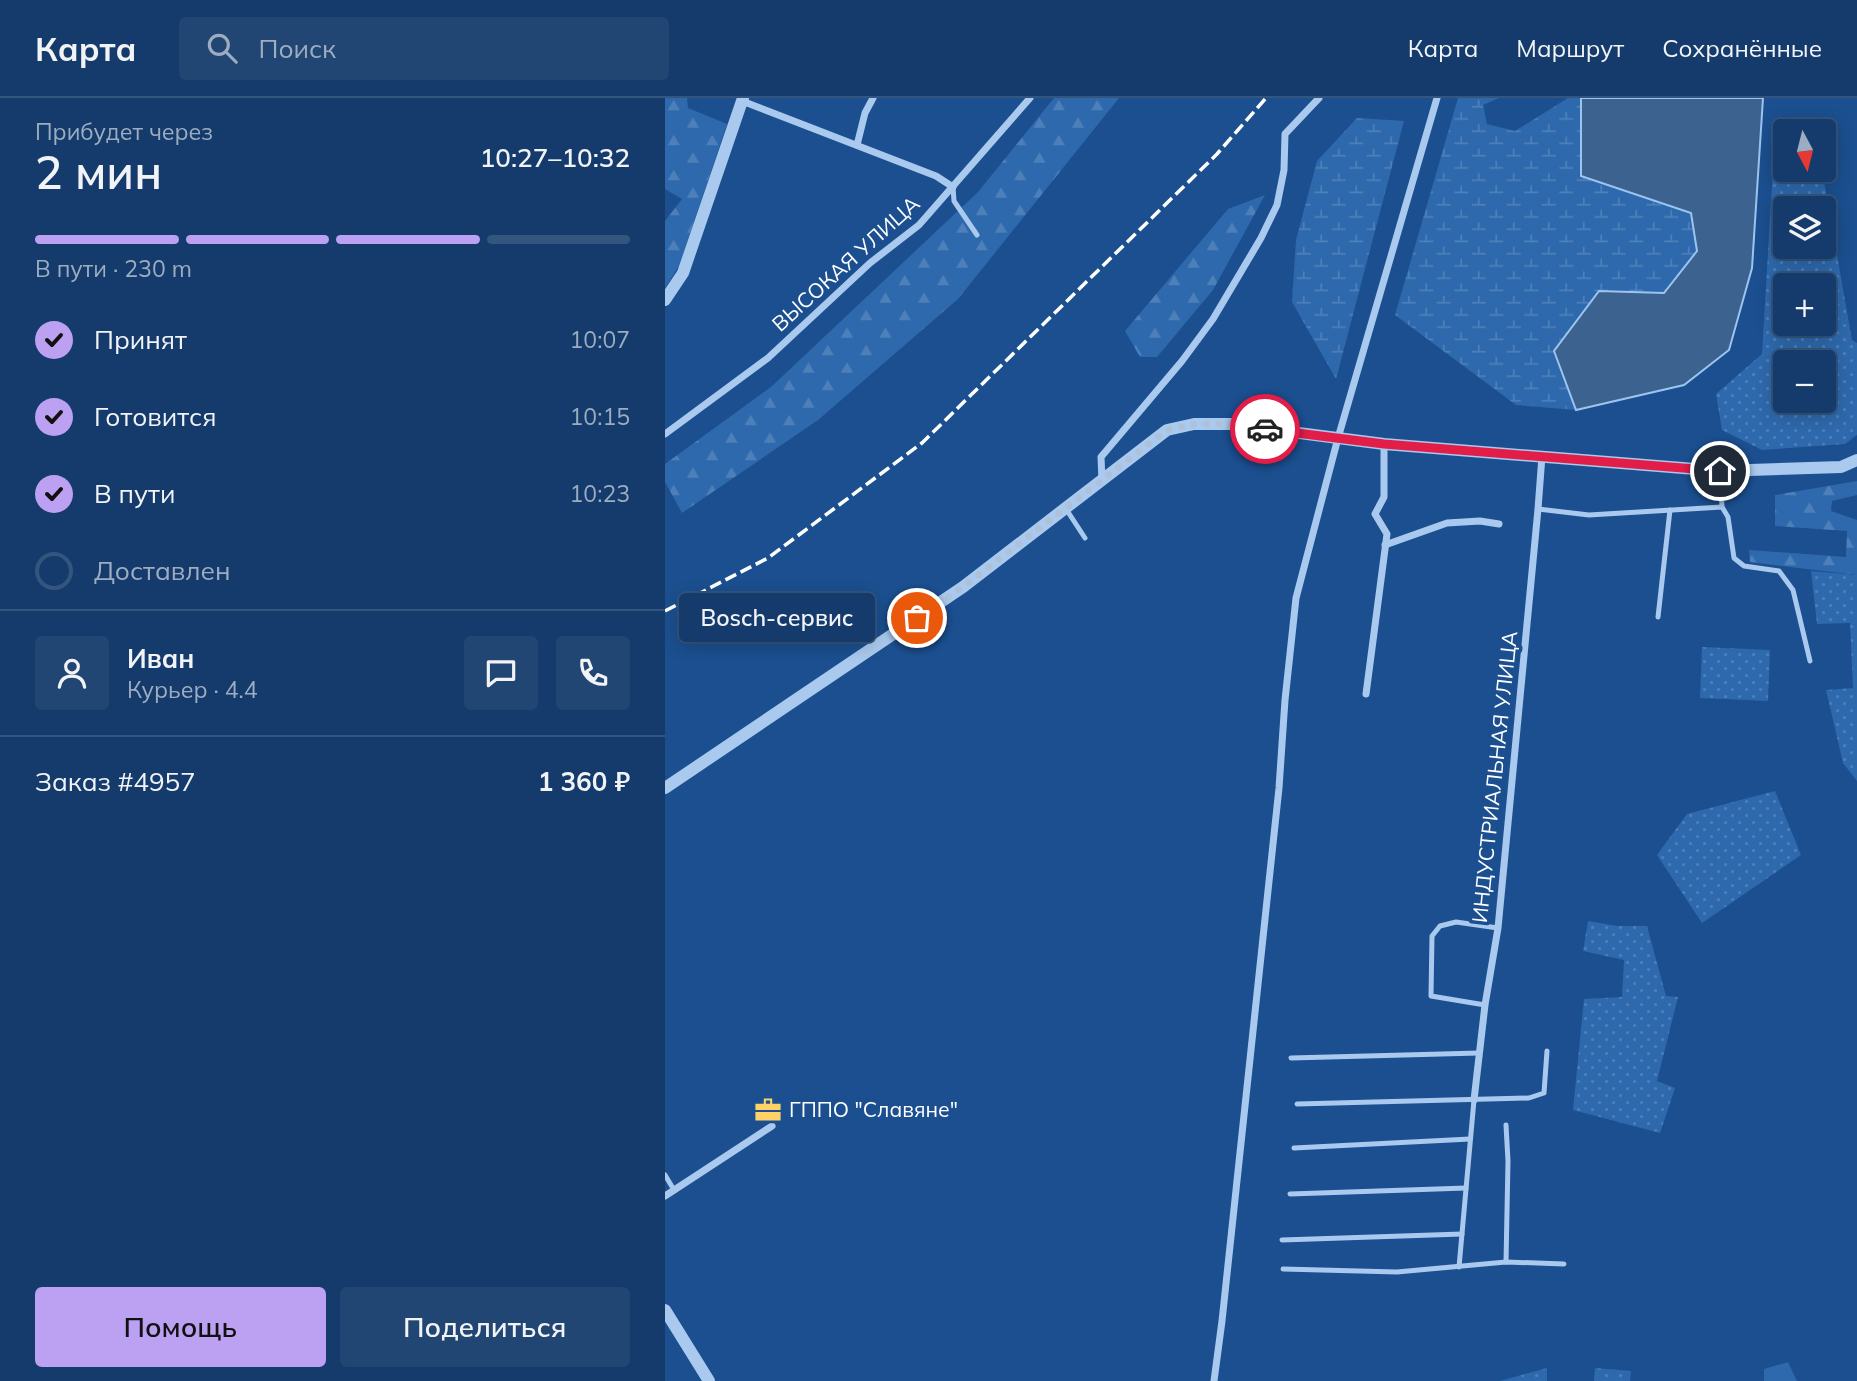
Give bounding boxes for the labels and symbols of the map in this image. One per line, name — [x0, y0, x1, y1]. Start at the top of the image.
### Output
north arrow — [1773, 119, 1836, 182]
street label: ВЫСОКАЯ УЛИЦА — [766, 190, 925, 336]
courier — [1230, 394, 1300, 464]
pin — [1690, 441, 1750, 501]
pin — [887, 588, 947, 648]
callout: Bosch-сервис — [679, 594, 875, 642]
street label: ИНДУСТРИАЛЬНАЯ УЛИЦА — [1466, 629, 1522, 924]
office icon: ГППО "Славяне" — [753, 1095, 783, 1125]
place label: ГППО "Славяне" — [789, 1096, 958, 1122]

